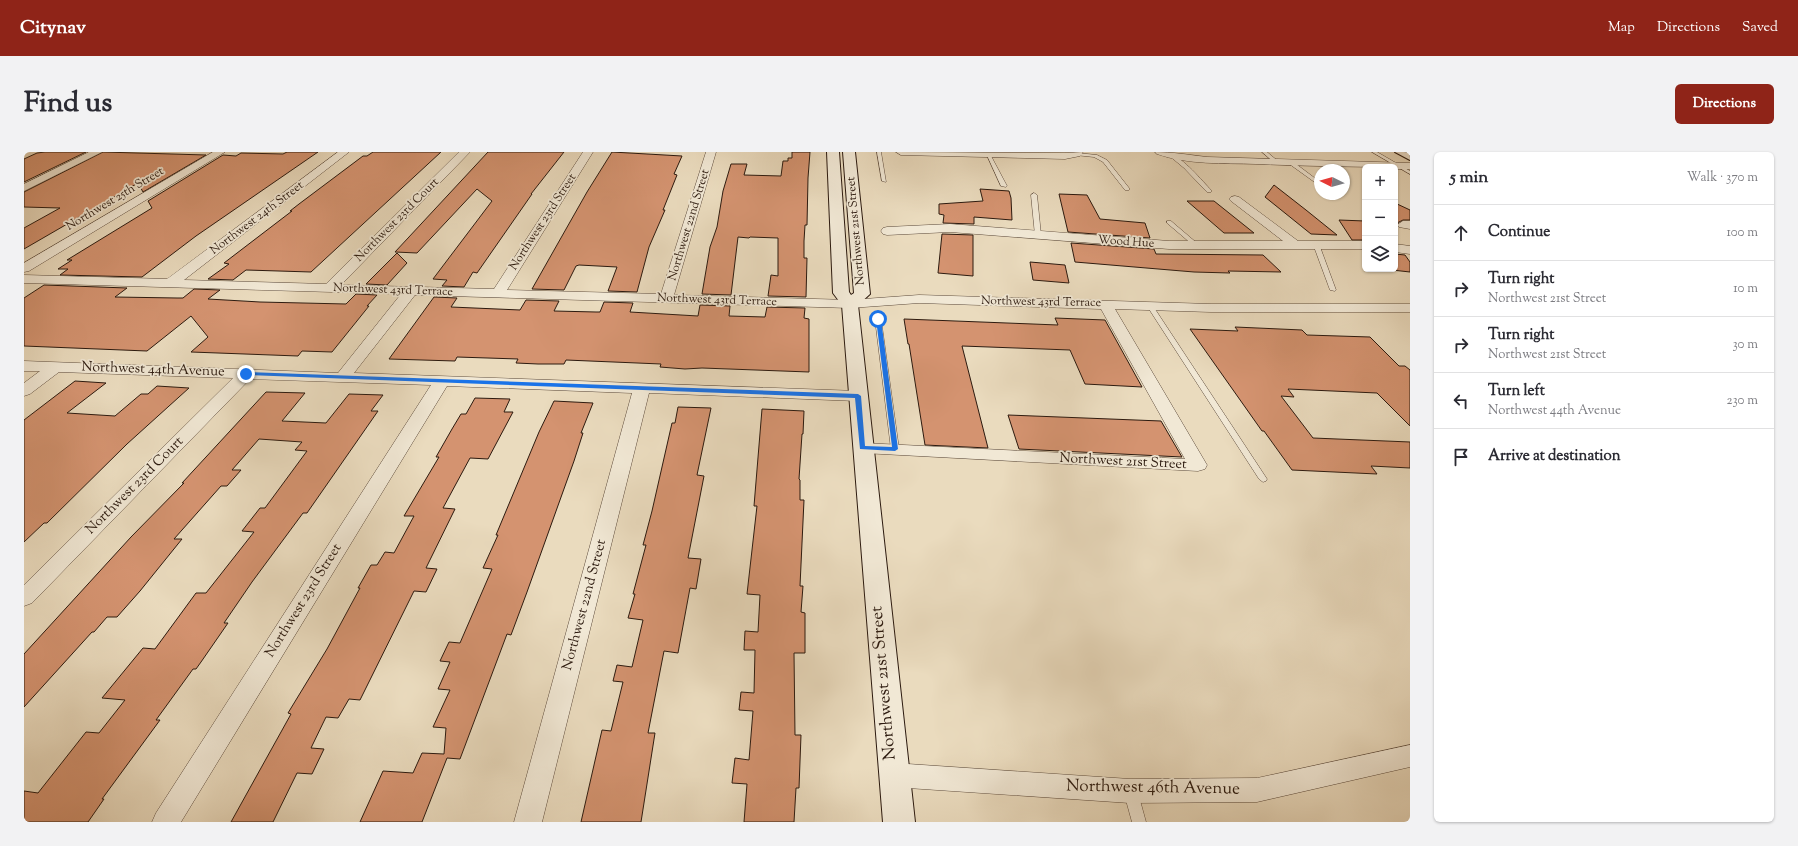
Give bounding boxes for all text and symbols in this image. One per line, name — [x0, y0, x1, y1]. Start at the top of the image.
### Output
text: Citynav — [20, 15, 86, 42]
text: Map — [1608, 18, 1635, 38]
text: Directions — [1657, 18, 1720, 38]
text: Saved — [1742, 18, 1778, 38]
text: Find us — [24, 84, 112, 124]
button: Directions — [1675, 84, 1774, 124]
street label: Northwest 25th Street — [63, 163, 167, 235]
north arrow — [1314, 164, 1350, 200]
map controls — [1362, 164, 1398, 272]
button: + — [1362, 164, 1398, 200]
text: 5 min — [1450, 166, 1488, 190]
street label: Northwest 22nd Street — [663, 167, 715, 283]
text: Walk · 370 m — [1687, 169, 1758, 187]
street label: Northwest 23rd Street — [505, 170, 581, 274]
street label: Northwest 23rd Court — [351, 174, 443, 266]
street label: Northwest 21st Street — [842, 176, 870, 286]
street label: Northwest 24th Street — [206, 177, 308, 259]
button: − — [1362, 200, 1398, 236]
icon: ahead — [1450, 222, 1472, 244]
text: Continue — [1488, 222, 1550, 243]
text: 100 m — [1726, 224, 1758, 242]
street label: Wood Hue — [1097, 231, 1155, 253]
button: layers — [1362, 236, 1398, 272]
text: Turn right — [1488, 269, 1554, 290]
icon: right — [1450, 278, 1472, 300]
street label: Northwest 43rd Terrace — [333, 279, 454, 301]
text: 10 m — [1733, 280, 1758, 298]
street label: Northwest 43rd Terrace — [657, 289, 778, 311]
text: Northwest 21st Street — [1488, 290, 1606, 308]
street label: Northwest 43rd Terrace — [981, 292, 1102, 312]
route start — [869, 310, 887, 328]
text: Turn right — [1488, 325, 1554, 346]
icon: right — [1450, 334, 1472, 356]
text: 30 m — [1732, 336, 1758, 354]
text: Northwest 21st Street — [1488, 346, 1606, 364]
street label: Northwest 44th Avenue — [81, 358, 225, 382]
route end — [237, 365, 255, 383]
text: Turn left — [1488, 381, 1545, 402]
icon: left — [1450, 390, 1472, 412]
text: 230 m — [1726, 392, 1758, 410]
text: Northwest 44th Avenue — [1488, 402, 1621, 420]
street label: Northwest 23rd Court — [81, 432, 189, 540]
icon: arrive — [1450, 446, 1472, 468]
text: Arrive at destination — [1488, 446, 1621, 467]
street label: Northwest 21st Street — [1059, 449, 1187, 475]
street label: Northwest 22nd Street — [558, 537, 612, 673]
street label: Northwest 23rd Street — [261, 540, 347, 662]
street label: Northwest 21st Street — [865, 605, 903, 761]
street label: Northwest 46th Avenue — [1066, 774, 1240, 802]

